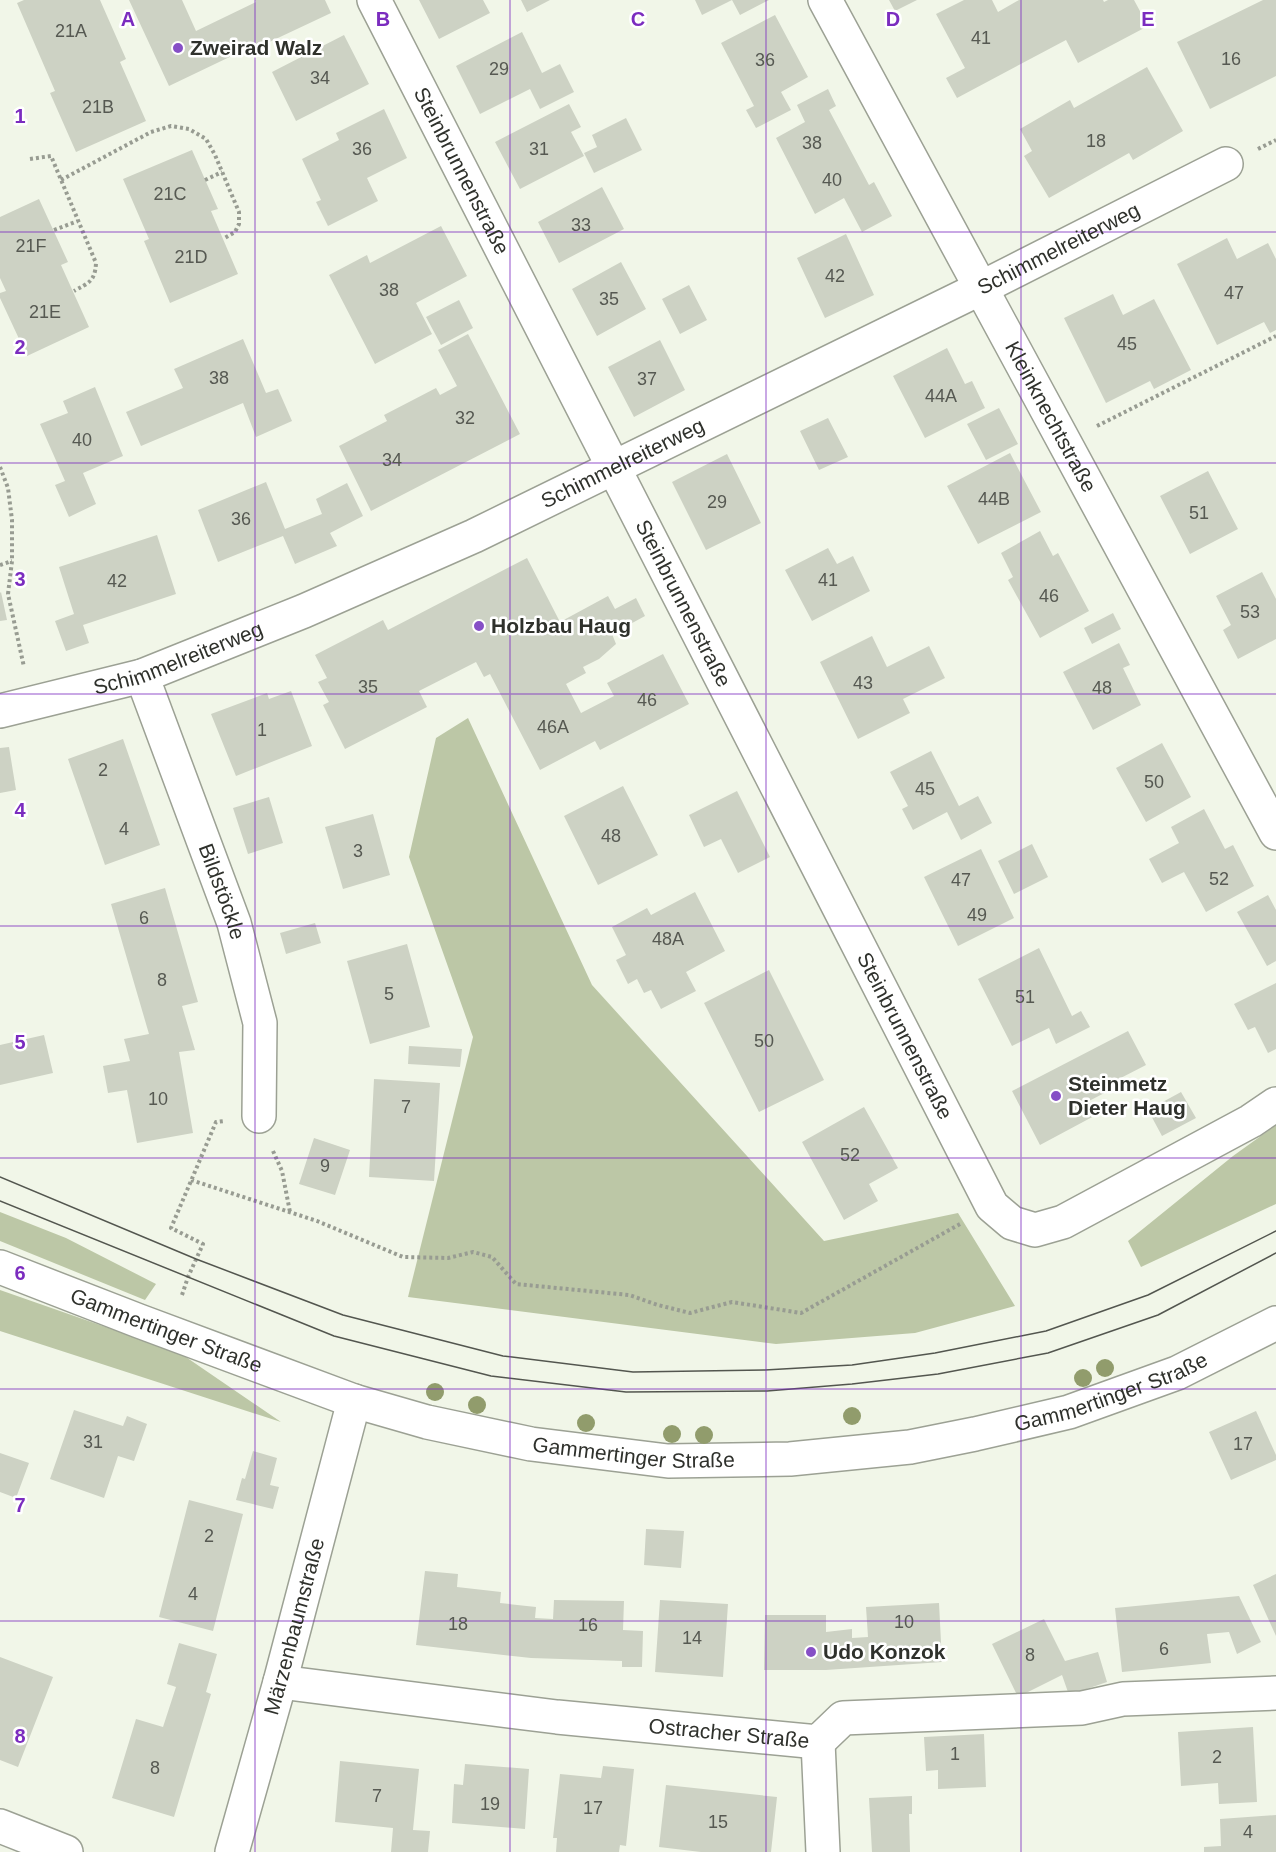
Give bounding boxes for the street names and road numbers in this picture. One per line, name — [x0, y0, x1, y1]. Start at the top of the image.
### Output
street label: Steinbrunnenstraße — [410, 83, 514, 258]
street label: Schimmelreiterweg — [973, 198, 1143, 299]
street label: Kleinknechtstraße — [1001, 337, 1101, 496]
street label: Schimmelreiterweg — [537, 413, 708, 512]
street label: Steinbrunnenstraße — [631, 516, 736, 691]
street label: Schimmelreiterweg — [91, 617, 266, 699]
street label: Bildstöckle — [194, 840, 250, 942]
street label: Steinbrunnenstraße — [853, 948, 958, 1123]
street label: Gammertinger Straße — [67, 1283, 265, 1377]
street label: Gammertinger Straße — [1012, 1348, 1211, 1435]
street label: Gammertinger Straße — [531, 1432, 735, 1472]
street label: Märzenbaumstraße — [259, 1535, 328, 1717]
street label: Ostracher Straße — [648, 1714, 810, 1752]

